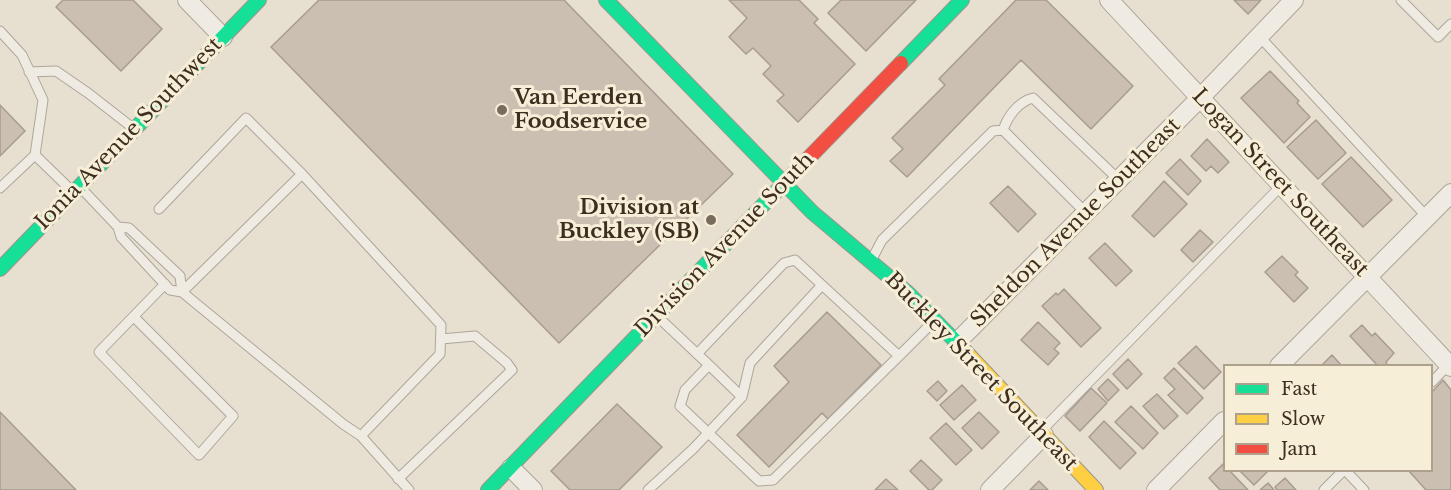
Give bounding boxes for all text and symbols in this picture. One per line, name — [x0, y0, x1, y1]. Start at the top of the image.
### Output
street label: Ionia Avenue Southwest — [30, 33, 228, 235]
street label: Logan Street Southeast — [1186, 84, 1374, 282]
place label: Van Eerden Foodservice — [514, 85, 647, 135]
marker: Van Eerden Foodservice — [495, 103, 509, 117]
street label: Sheldon Avenue Southeast — [966, 113, 1186, 333]
street label: Division Avenue South — [630, 148, 820, 342]
place label: Division at Buckley (SB) — [559, 195, 699, 245]
marker: Division at Buckley (SB) — [704, 213, 718, 227]
street label: Buckley Street Southeast — [879, 267, 1083, 477]
legend — [1223, 364, 1433, 472]
text: Fast — [1281, 378, 1317, 400]
text: Slow — [1281, 408, 1325, 430]
text: Jam — [1281, 438, 1317, 460]

